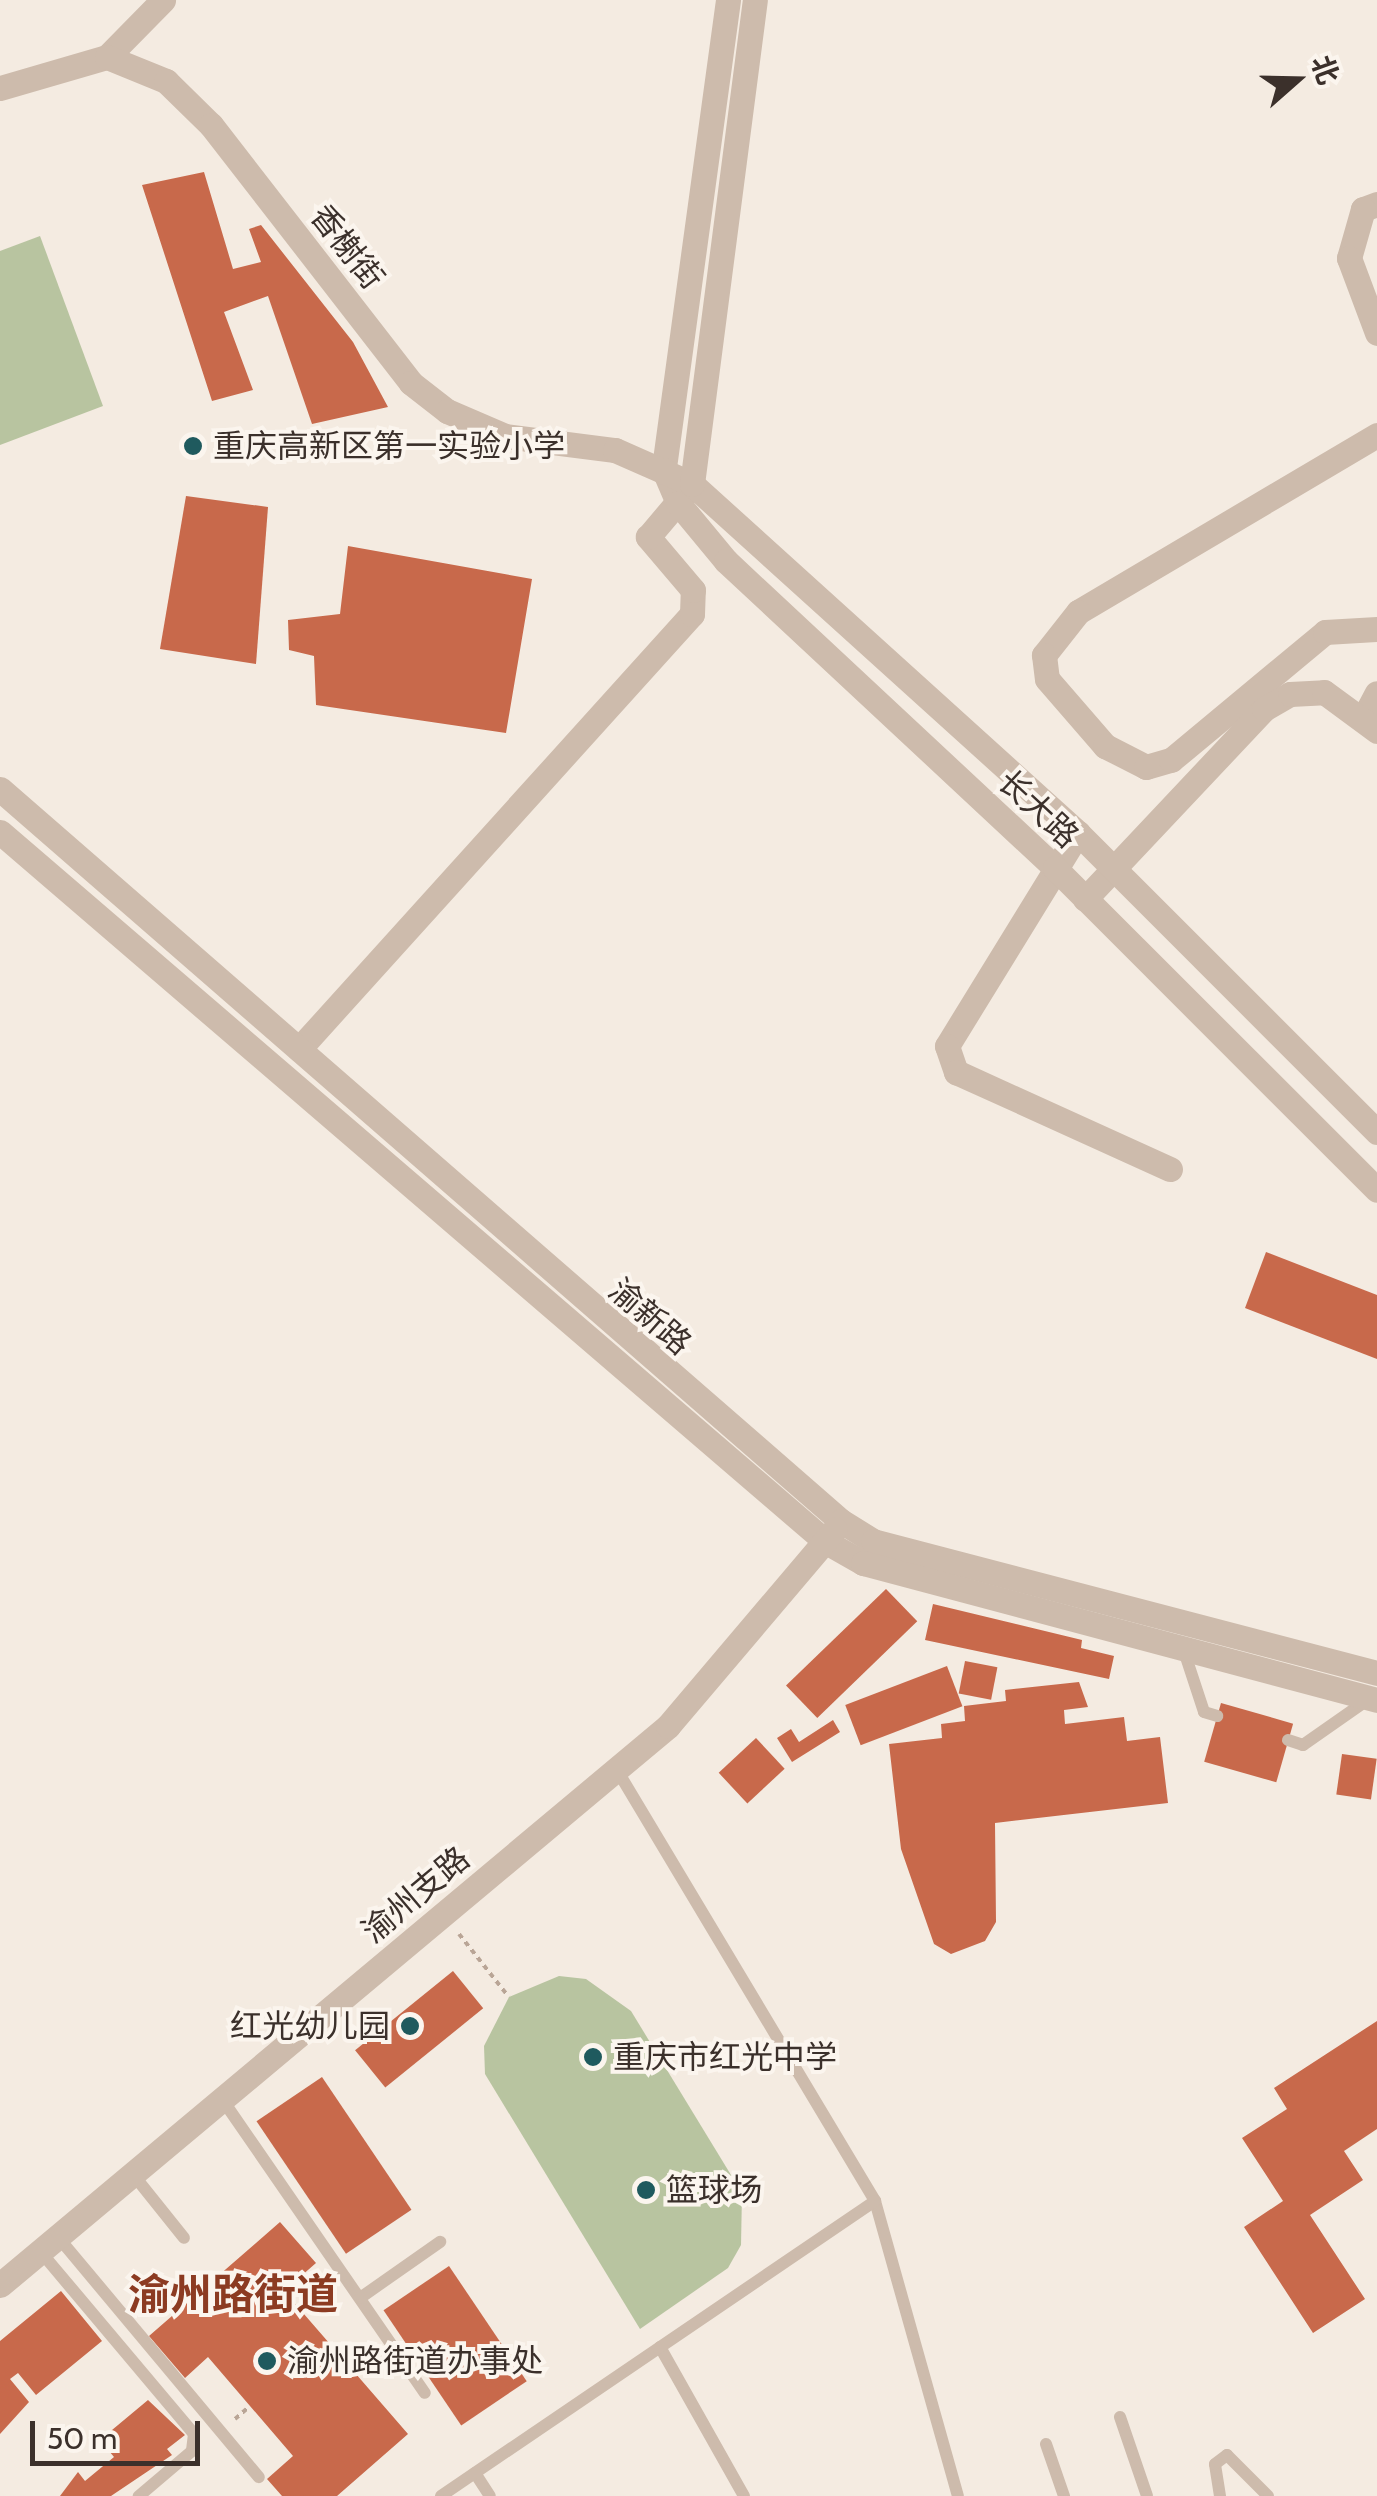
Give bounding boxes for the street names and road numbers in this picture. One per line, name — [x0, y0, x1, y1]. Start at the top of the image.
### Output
street label: 香榭街 — [302, 197, 392, 297]
street label: 长大路 — [990, 762, 1086, 856]
street label: 渝新路 — [601, 1271, 699, 1363]
street label: 渝州支路 — [355, 1839, 477, 1951]

